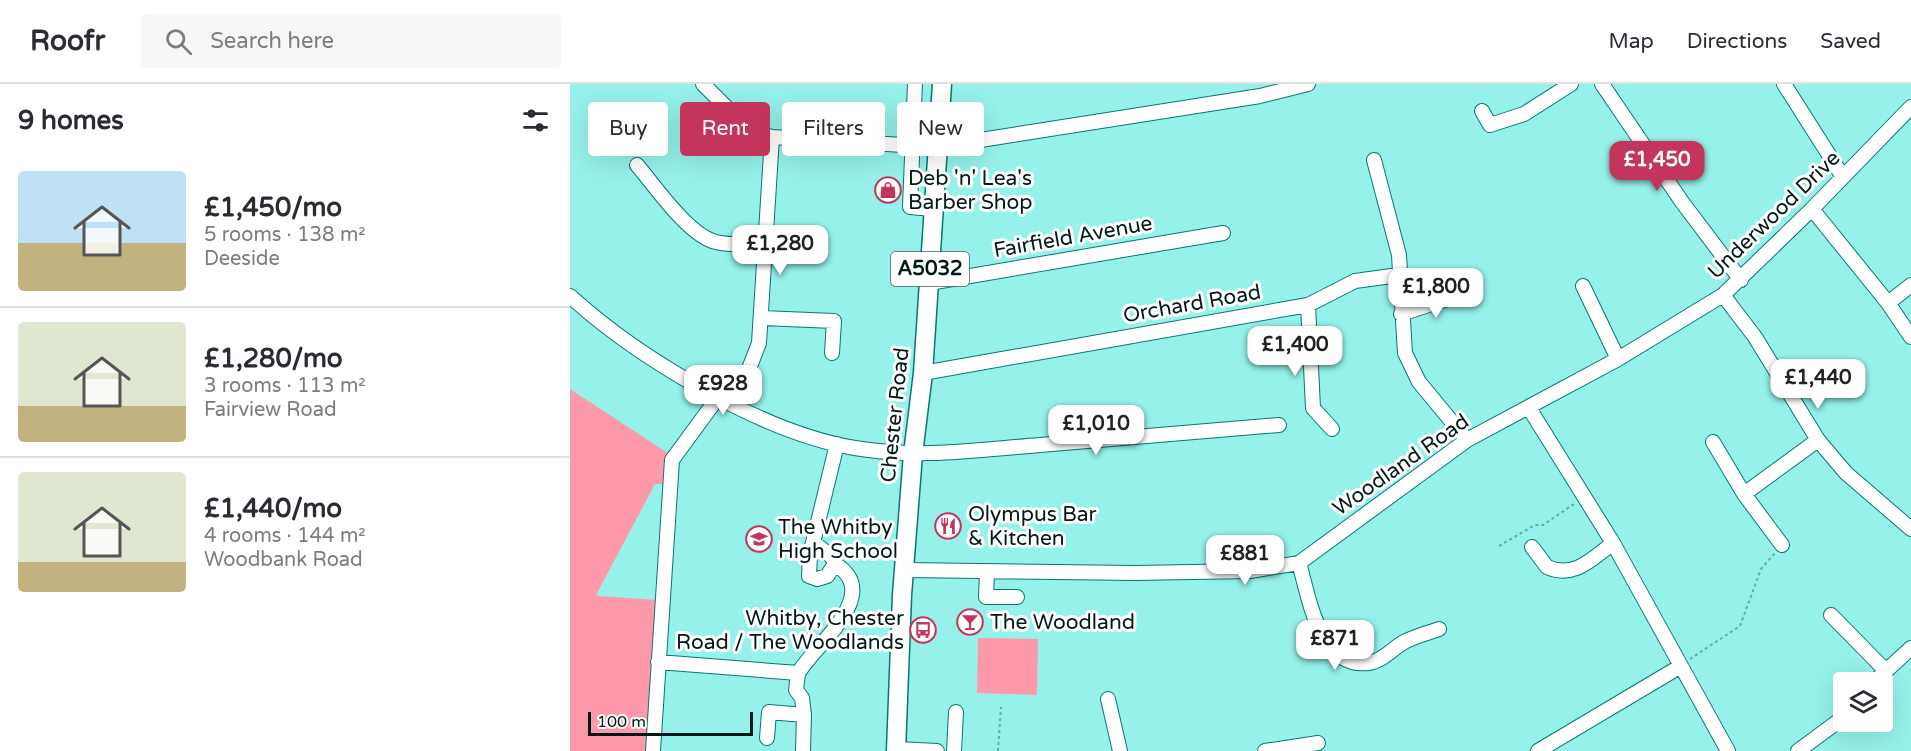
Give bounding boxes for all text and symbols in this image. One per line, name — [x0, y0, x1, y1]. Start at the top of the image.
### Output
search box — [141, 14, 561, 68]
text: Roofr — [30, 24, 105, 58]
icon: search — [162, 25, 195, 58]
text: Search here — [210, 28, 334, 54]
text: Map — [1608, 29, 1654, 54]
text: Directions — [1687, 29, 1787, 54]
text: Saved — [1820, 29, 1881, 54]
chip: Buy — [588, 102, 668, 156]
chip: Rent — [680, 102, 770, 156]
chip: Filters — [782, 102, 885, 156]
chip: New — [897, 102, 984, 156]
icon: filters — [519, 104, 552, 137]
text: 9 homes — [18, 105, 124, 136]
pin: £1,450 — [1608, 141, 1706, 192]
street label: Underwood Drive — [1703, 146, 1845, 284]
text: £1,450 — [1623, 148, 1691, 172]
place label: Deb 'n' Lea's Barber Shop — [908, 166, 1033, 215]
shop icon: Deb 'n' Lea's Barber Shop — [873, 175, 903, 205]
text: £1,450/mo — [204, 192, 342, 223]
icon: home — [66, 195, 138, 267]
street label: Fairfield Avenue — [992, 211, 1154, 263]
text: 5 rooms · 138 m² — [204, 223, 366, 247]
pin: £1,280 — [731, 225, 829, 276]
text: £1,280 — [746, 232, 814, 256]
text: Deeside — [204, 247, 280, 271]
road number: A5032 — [891, 252, 969, 286]
pin: £1,800 — [1387, 268, 1485, 319]
text: £1,800 — [1402, 275, 1470, 299]
street label: Orchard Road — [1121, 280, 1263, 328]
pin: £1,400 — [1246, 326, 1344, 377]
text: £1,400 — [1261, 333, 1329, 357]
text: £1,280/mo — [204, 343, 343, 374]
icon: home — [66, 346, 138, 418]
street label: Chester Road — [875, 346, 915, 484]
pin: £1,440 — [1769, 359, 1867, 410]
pin: £928 — [687, 365, 759, 416]
text: £1,440 — [1784, 366, 1852, 390]
text: £928 — [698, 372, 748, 396]
text: 3 rooms · 113 m² — [204, 374, 366, 398]
text: Fairview Road — [204, 398, 337, 422]
pin: £1,010 — [1047, 405, 1145, 456]
street label: Woodland Road — [1328, 409, 1474, 521]
text: £1,010 — [1062, 412, 1130, 436]
text: £1,440/mo — [204, 493, 342, 524]
icon: home — [66, 496, 138, 568]
place label: Olympus Bar & Kitchen — [968, 502, 1097, 551]
restaurant icon: Olympus Bar & Kitchen — [933, 511, 963, 541]
place label: The Whitby High School — [778, 515, 898, 564]
text: 4 rooms · 144 m² — [204, 524, 366, 548]
school or university icon: The Whitby High School — [744, 524, 774, 554]
pin: £881 — [1209, 535, 1281, 586]
text: £881 — [1220, 542, 1270, 566]
text: Woodbank Road — [204, 548, 363, 572]
place label: Whitby, Chester Road / The Woodlands — [676, 606, 904, 655]
bar icon: The Woodland — [955, 607, 985, 637]
place label: The Woodland — [990, 610, 1135, 635]
bus stop icon: Whitby, Chester Road / The Woodlands — [908, 615, 938, 645]
pin: £871 — [1299, 620, 1371, 671]
text: £871 — [1310, 627, 1360, 651]
map controls — [1833, 672, 1893, 732]
button: layers — [1833, 672, 1893, 732]
scale bar — [588, 709, 753, 736]
text: 100 m — [597, 712, 646, 732]

